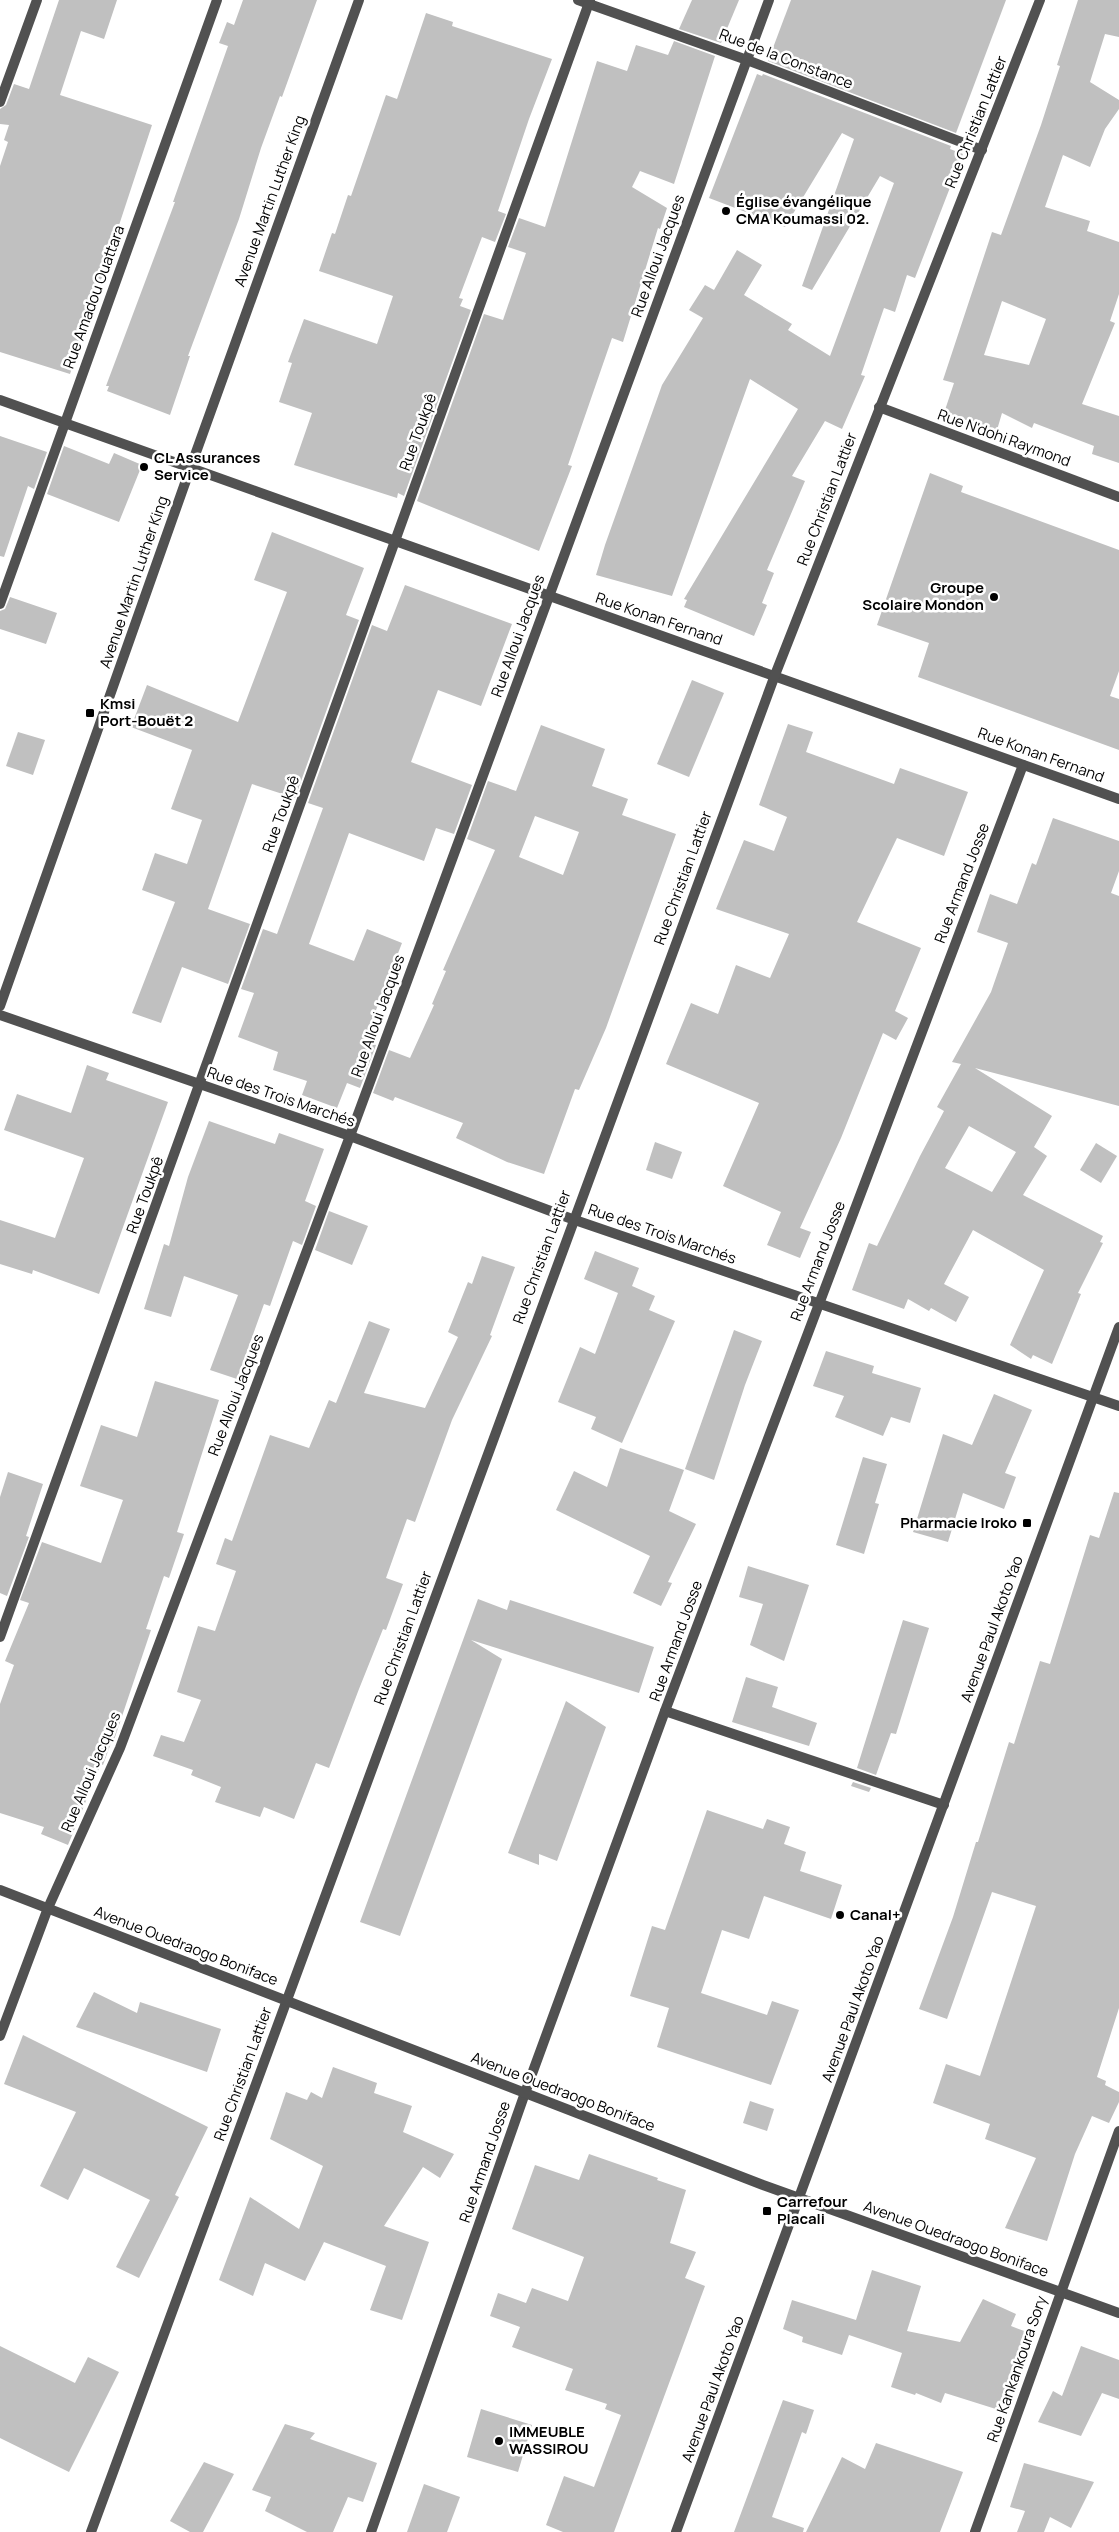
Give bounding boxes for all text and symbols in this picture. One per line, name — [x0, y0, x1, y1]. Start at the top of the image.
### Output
street label: Rue de la Constance — [716, 23, 856, 94]
street label: Rue Christian Lattier — [939, 52, 1012, 191]
street label: Avenue Martin Luther King — [229, 112, 310, 289]
place label: Église évangélique CMA Koumassi 02. — [736, 191, 872, 229]
street label: Rue Alloui Jacques — [626, 192, 689, 320]
marker: Église évangélique CMA Koumassi 02. — [720, 205, 732, 217]
street label: Rue Amadou Ouattara — [58, 222, 129, 372]
street label: Rue Toukpê — [394, 390, 441, 473]
street label: Rue N'dohi Raymond — [935, 404, 1074, 471]
street label: Rue Christian Lattier — [791, 429, 862, 568]
place label: CL Assurances Service — [154, 447, 260, 485]
marker: CL Assurances Service — [138, 461, 150, 473]
street label: Avenue Martin Luther King — [94, 493, 173, 671]
street label: Rue Alloui Jacques — [486, 572, 549, 700]
place label: Groupe Scolaire Mondon — [862, 577, 984, 615]
street label: Rue Konan Fernand — [593, 587, 725, 650]
marker: Groupe Scolaire Mondon — [988, 591, 1000, 603]
place label: Kmsi Port-Bouët 2 — [100, 693, 193, 731]
marker: Kmsi Port-Bouët 2 — [84, 707, 96, 719]
street label: Rue Konan Fernand — [975, 722, 1107, 787]
street label: Rue Toukpê — [257, 772, 304, 855]
street label: Rue Christian Lattier — [649, 807, 717, 948]
street label: Rue Armand Josse — [929, 820, 994, 946]
street label: Rue Alloui Jacques — [346, 952, 409, 1080]
street label: Rue des Trois Marchés — [204, 1061, 358, 1132]
street label: Rue Toukpê — [121, 1153, 168, 1236]
street label: Rue Christian Lattier — [508, 1186, 576, 1327]
street label: Rue des Trois Marchés — [585, 1198, 739, 1269]
street label: Rue Armand Josse — [785, 1198, 850, 1324]
street label: Rue Alloui Jacques — [203, 1331, 268, 1459]
place label: Pharmacie Iroko — [900, 1512, 1017, 1533]
marker: Pharmacie Iroko — [1021, 1517, 1033, 1529]
street label: Avenue Paul Akoto Yao — [955, 1553, 1028, 1705]
street label: Rue Christian Lattier — [369, 1567, 437, 1708]
street label: Rue Armand Josse — [644, 1577, 707, 1704]
street label: Rue Alloui Jacques — [56, 1708, 125, 1835]
street label: Avenue Ouedraogo Boniface — [91, 1901, 281, 1990]
place label: Canal+ — [850, 1904, 901, 1925]
marker: Canal+ — [834, 1909, 846, 1921]
street label: Avenue Paul Akoto Yao — [816, 1933, 889, 2085]
street label: Rue Christian Lattier — [209, 2003, 277, 2144]
street label: Avenue Ouedraogo Boniface — [468, 2047, 658, 2136]
street label: Rue Armand Josse — [454, 2098, 515, 2225]
place label: Carrefour Placali — [777, 2191, 848, 2229]
street label: Avenue Ouedraogo Boniface — [861, 2195, 1052, 2282]
marker: Carrefour Placali — [761, 2205, 773, 2217]
street label: Rue Kankankoura Sory — [982, 2293, 1052, 2445]
street label: Avenue Paul Akoto Yao — [676, 2313, 749, 2465]
place label: IMMEUBLE WASSIROU — [509, 2421, 588, 2459]
marker: IMMEUBLE WASSIROU — [493, 2435, 505, 2447]

